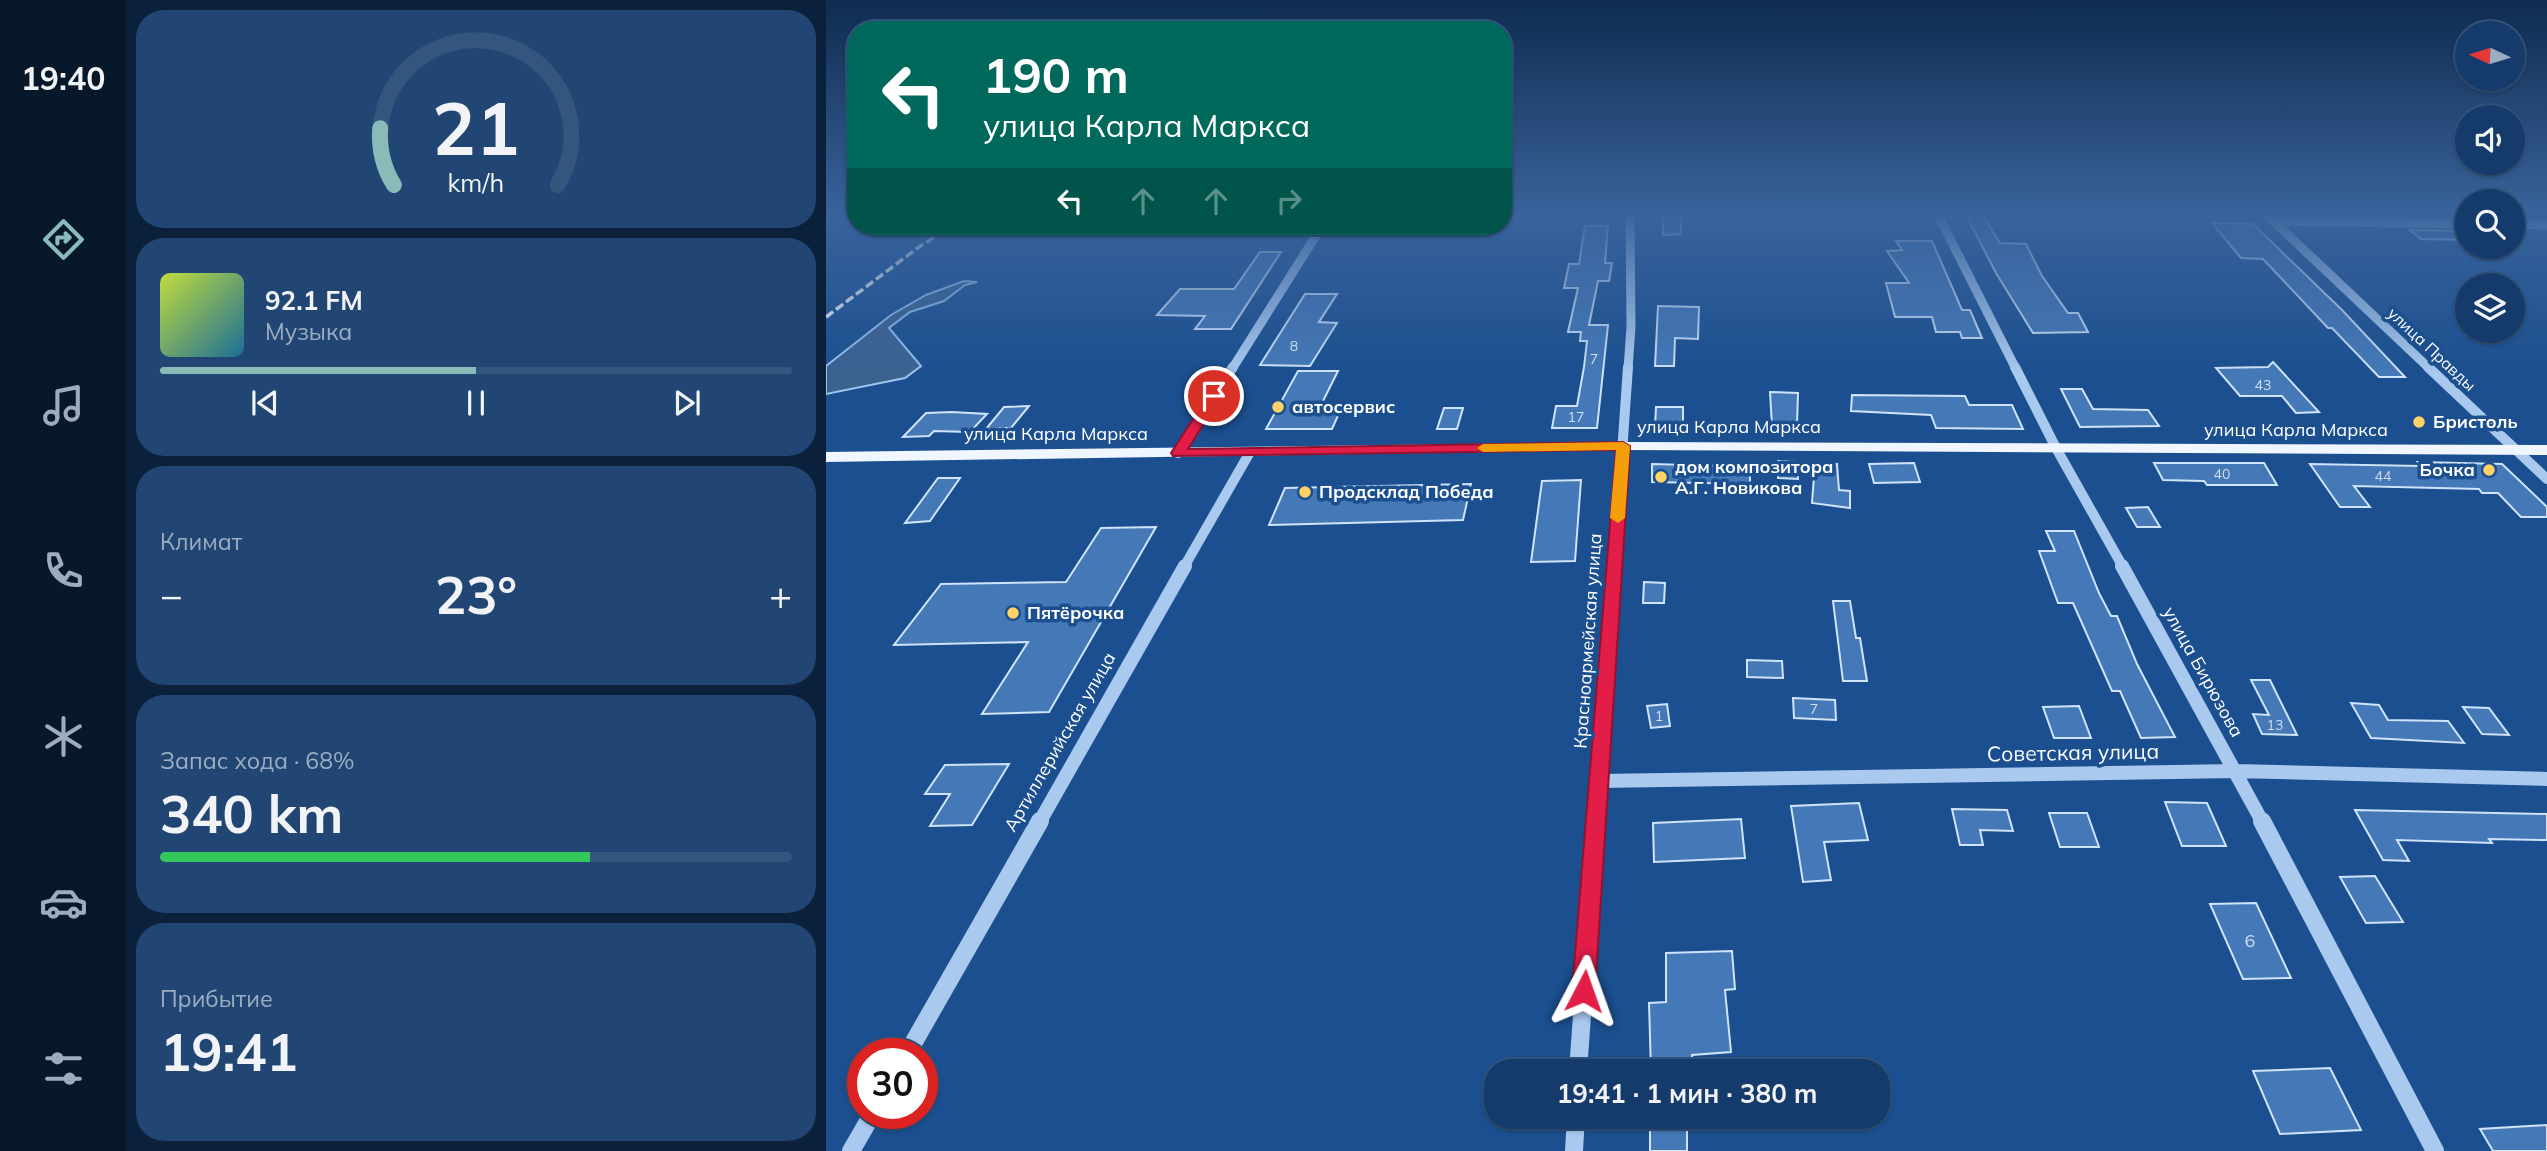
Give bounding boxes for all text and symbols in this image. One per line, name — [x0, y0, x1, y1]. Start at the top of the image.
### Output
north arrow — [2455, 21, 2525, 91]
map controls — [2455, 21, 2525, 343]
text: 190 m — [983, 44, 1129, 105]
icon: left — [868, 49, 959, 140]
text: 19:40 — [21, 58, 105, 98]
text: 21 — [432, 82, 520, 173]
text: улица Карла Маркса — [983, 105, 1310, 145]
button: sound — [2455, 105, 2525, 175]
text: km/h — [448, 167, 504, 198]
icon: left — [1051, 182, 1089, 220]
icon: ahead — [1124, 182, 1162, 220]
icon: ahead — [1197, 182, 1235, 220]
icon: right — [1270, 182, 1308, 220]
button: search — [2455, 189, 2525, 259]
icon: directions — [39, 215, 88, 264]
button: layers — [2455, 273, 2525, 343]
text: 92.1 FM — [265, 284, 363, 317]
street label: улица Правды — [2384, 303, 2480, 395]
text: Музыка — [265, 317, 352, 346]
house number: 8 — [1290, 337, 1298, 355]
house number: 7 — [1590, 350, 1598, 368]
pin — [1184, 366, 1244, 426]
house number: 43 — [2255, 376, 2271, 394]
icon: arrive — [1195, 377, 1233, 415]
icon: music — [39, 381, 88, 430]
icon: previous — [246, 384, 284, 422]
icon: pause — [457, 384, 495, 422]
icon: next — [668, 384, 706, 422]
place label: автосервис — [1292, 395, 1395, 418]
marker: автосервис — [1270, 399, 1286, 415]
house number: 17 — [1568, 408, 1584, 426]
place label: Бристоль — [2433, 410, 2518, 433]
marker: Бристоль — [2411, 414, 2427, 430]
street label: улица Карла Маркса — [1637, 415, 1821, 438]
street label: улица Карла Маркса — [2204, 418, 2388, 441]
street label: улица Карла Маркса — [964, 422, 1148, 445]
place label: дом композитора А.Г. Новикова — [1675, 455, 1833, 499]
place label: Бочка — [2420, 458, 2475, 481]
marker: Бочка — [2481, 462, 2497, 478]
house number: 40 — [2214, 465, 2230, 483]
house number: 44 — [2375, 467, 2392, 485]
marker: дом композитора А.Г. Новикова — [1653, 469, 1669, 485]
place label: Продсклад Победа — [1319, 480, 1494, 503]
marker: Продсклад Победа — [1297, 484, 1313, 500]
text: Климат — [160, 527, 242, 556]
street label: Красноармейская улица — [1569, 533, 1606, 749]
icon: phone — [39, 546, 88, 595]
text: 23° — [435, 562, 517, 627]
text: − — [160, 571, 183, 619]
text: + — [769, 571, 792, 619]
place label: Пятёрочка — [1027, 601, 1124, 624]
street label: улица Бирюзова — [2158, 602, 2249, 741]
marker: Пятёрочка — [1005, 605, 1021, 621]
street label: Артиллерийская улица — [999, 648, 1120, 836]
house number: 7 — [1810, 700, 1818, 718]
house number: 1 — [1655, 707, 1663, 725]
icon: climate — [39, 712, 88, 761]
house number: 13 — [2267, 716, 2283, 734]
street label: Советская улица — [1987, 737, 2159, 767]
text: Запас хода · 68% — [160, 746, 355, 775]
text: 340 km — [160, 781, 343, 846]
icon: car — [39, 878, 88, 927]
house number: 6 — [2245, 929, 2255, 952]
position arrow — [1547, 954, 1621, 1028]
text: Прибытие — [160, 984, 273, 1013]
text: 19:41 — [160, 1019, 298, 1084]
speed limit sign: 30 — [847, 1038, 938, 1129]
icon: filters — [39, 1044, 88, 1093]
text: 19:41 · 1 мин · 380 m — [1557, 1077, 1817, 1110]

